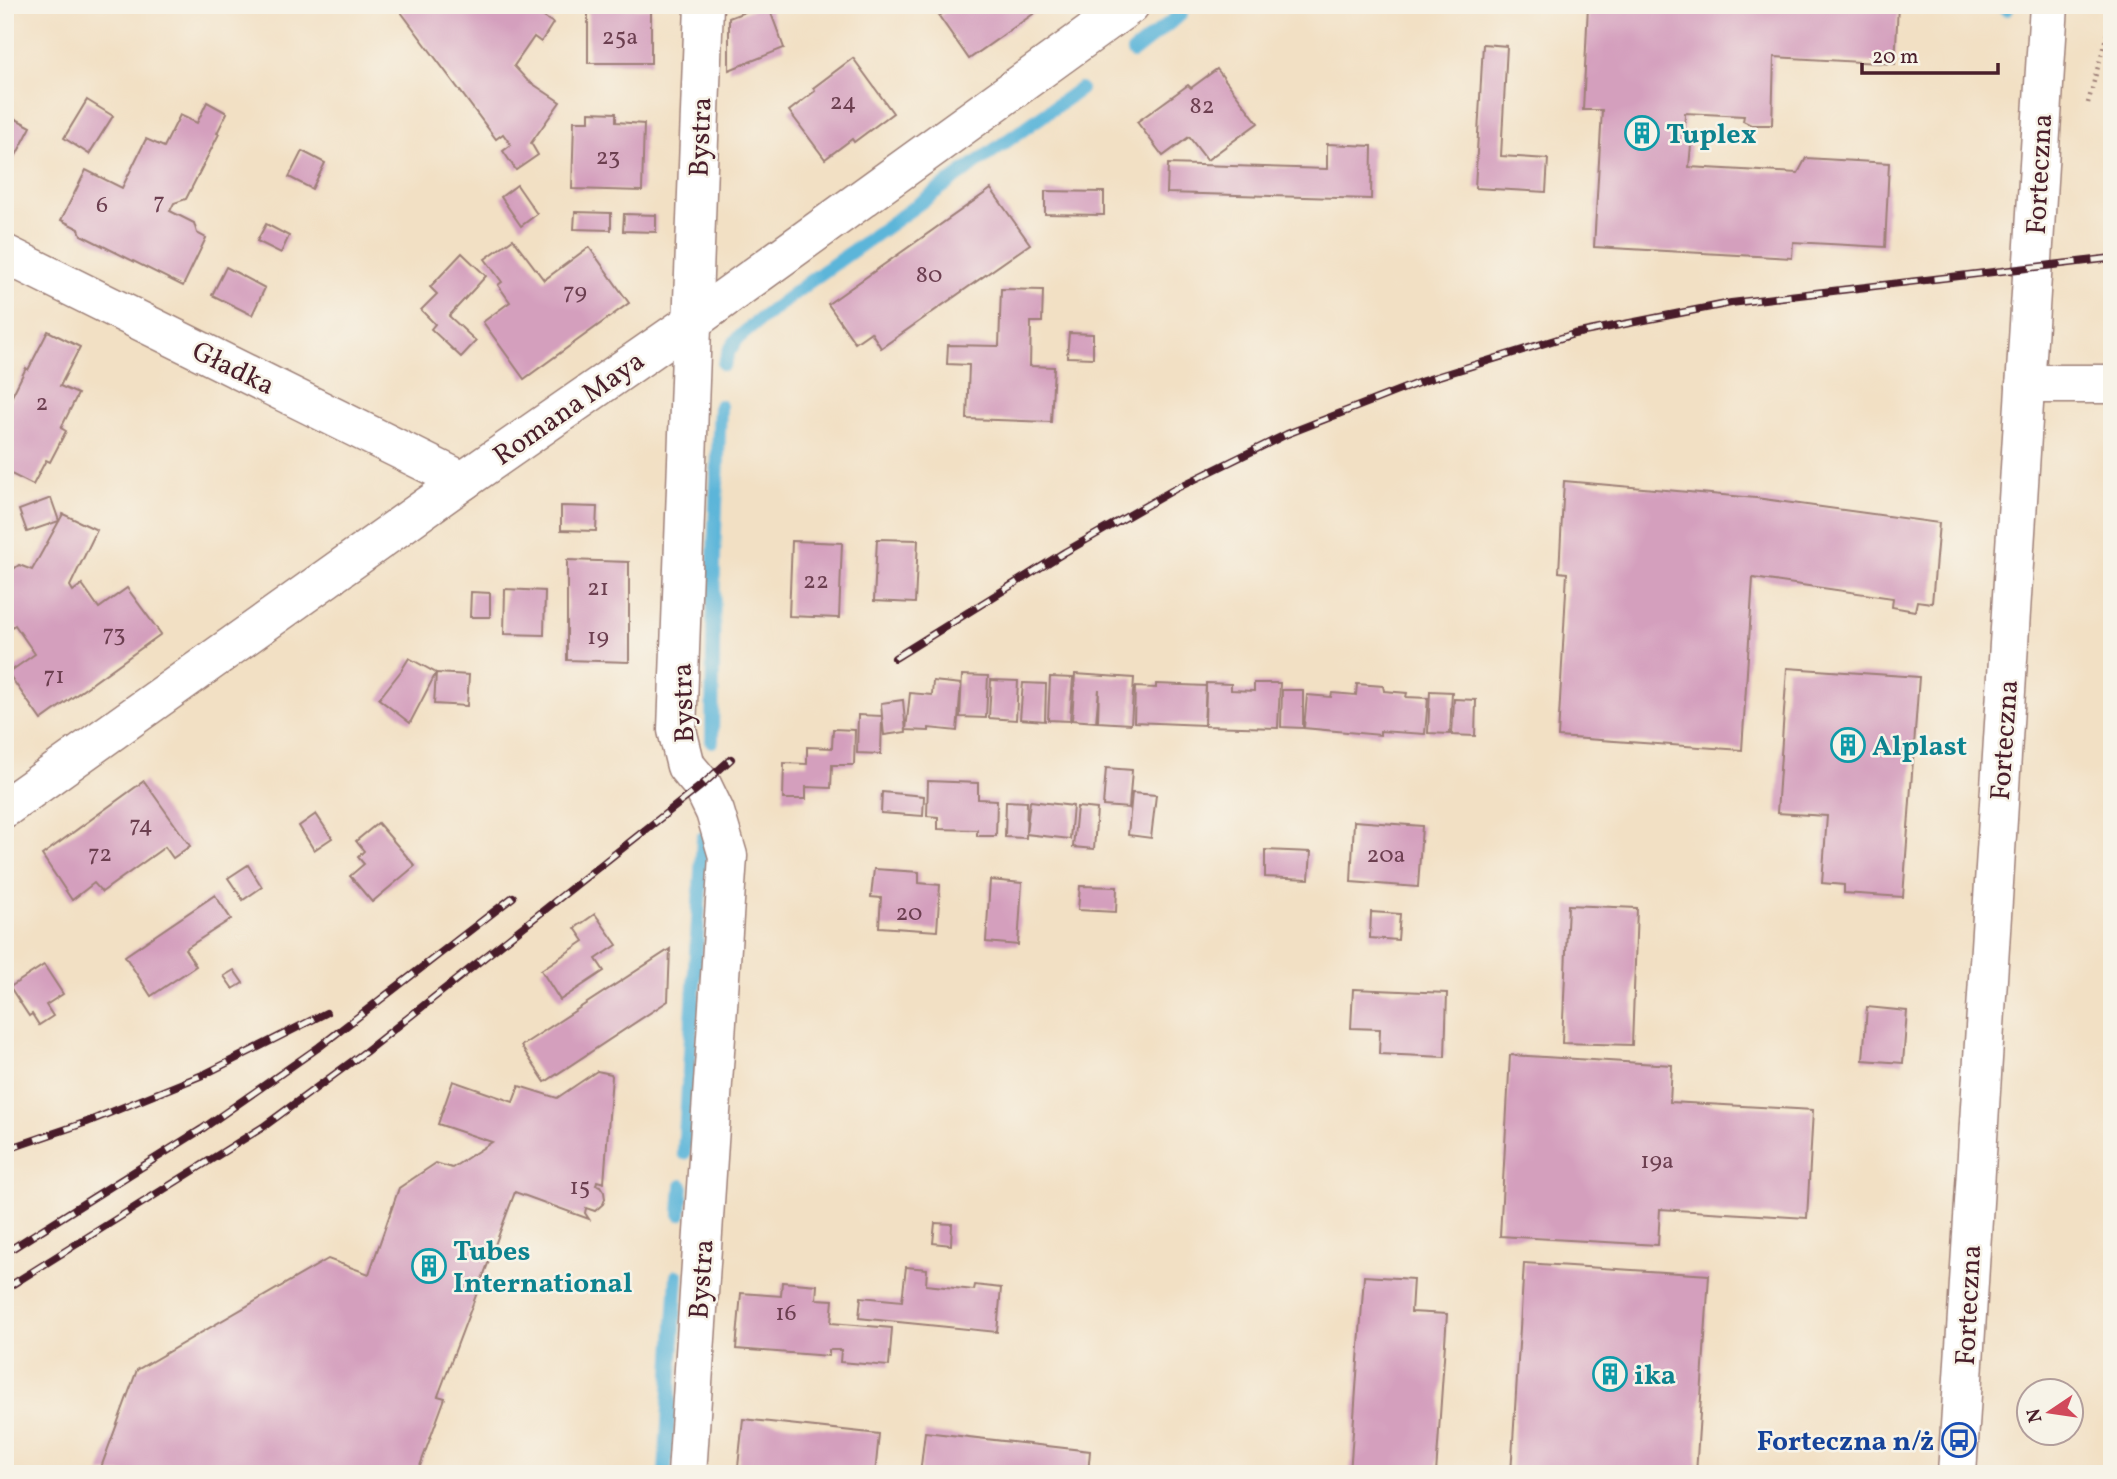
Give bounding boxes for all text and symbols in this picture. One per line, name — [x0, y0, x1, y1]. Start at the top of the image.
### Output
house number: 25a — [602, 21, 638, 55]
scale bar — [1862, 32, 1998, 76]
text: 20 m — [1872, 43, 1918, 72]
house number: 24 — [830, 86, 856, 120]
house number: 82 — [1189, 90, 1215, 124]
street label: Bystra — [681, 96, 722, 178]
street label: Forteczna — [2018, 113, 2063, 236]
building icon: Tuplex — [1623, 114, 1661, 152]
place label: Tuplex — [1666, 116, 1757, 155]
house number: 23 — [596, 141, 620, 175]
house number: 7 — [153, 186, 165, 220]
house number: 6 — [96, 189, 108, 223]
house number: 80 — [916, 259, 942, 293]
house number: 79 — [563, 276, 587, 310]
street label: Gładka — [185, 332, 281, 406]
street label: Romana Maya — [486, 342, 653, 476]
house number: 2 — [36, 387, 48, 421]
house number: 22 — [803, 565, 829, 599]
house number: 21 — [587, 572, 609, 606]
house number: 73 — [102, 618, 126, 652]
house number: 19 — [587, 621, 609, 655]
house number: 71 — [44, 660, 64, 694]
street label: Bystra — [664, 662, 705, 744]
street label: Forteczna — [1982, 678, 2029, 802]
building icon: Alplast — [1829, 726, 1867, 764]
place label: Alplast — [1872, 728, 1967, 767]
house number: 74 — [129, 809, 153, 843]
house number: 72 — [88, 838, 112, 872]
house number: 20a — [1366, 839, 1406, 873]
house number: 20 — [895, 897, 923, 931]
house number: 19a — [1640, 1145, 1674, 1179]
house number: 15 — [570, 1171, 590, 1205]
place label: Tubes International — [453, 1233, 632, 1304]
street label: Bystra — [680, 1238, 725, 1320]
street label: Forteczna — [1947, 1244, 1992, 1367]
building icon: Tubes International — [410, 1247, 448, 1285]
house number: 16 — [775, 1297, 797, 1331]
building icon: ika — [1591, 1355, 1629, 1393]
place label: ika — [1634, 1357, 1676, 1396]
north arrow — [2016, 1378, 2086, 1448]
text: N — [2021, 1406, 2050, 1425]
bus stop icon: Forteczna n/ż — [1940, 1421, 1978, 1459]
place label: Forteczna n/ż — [1757, 1423, 1934, 1462]

